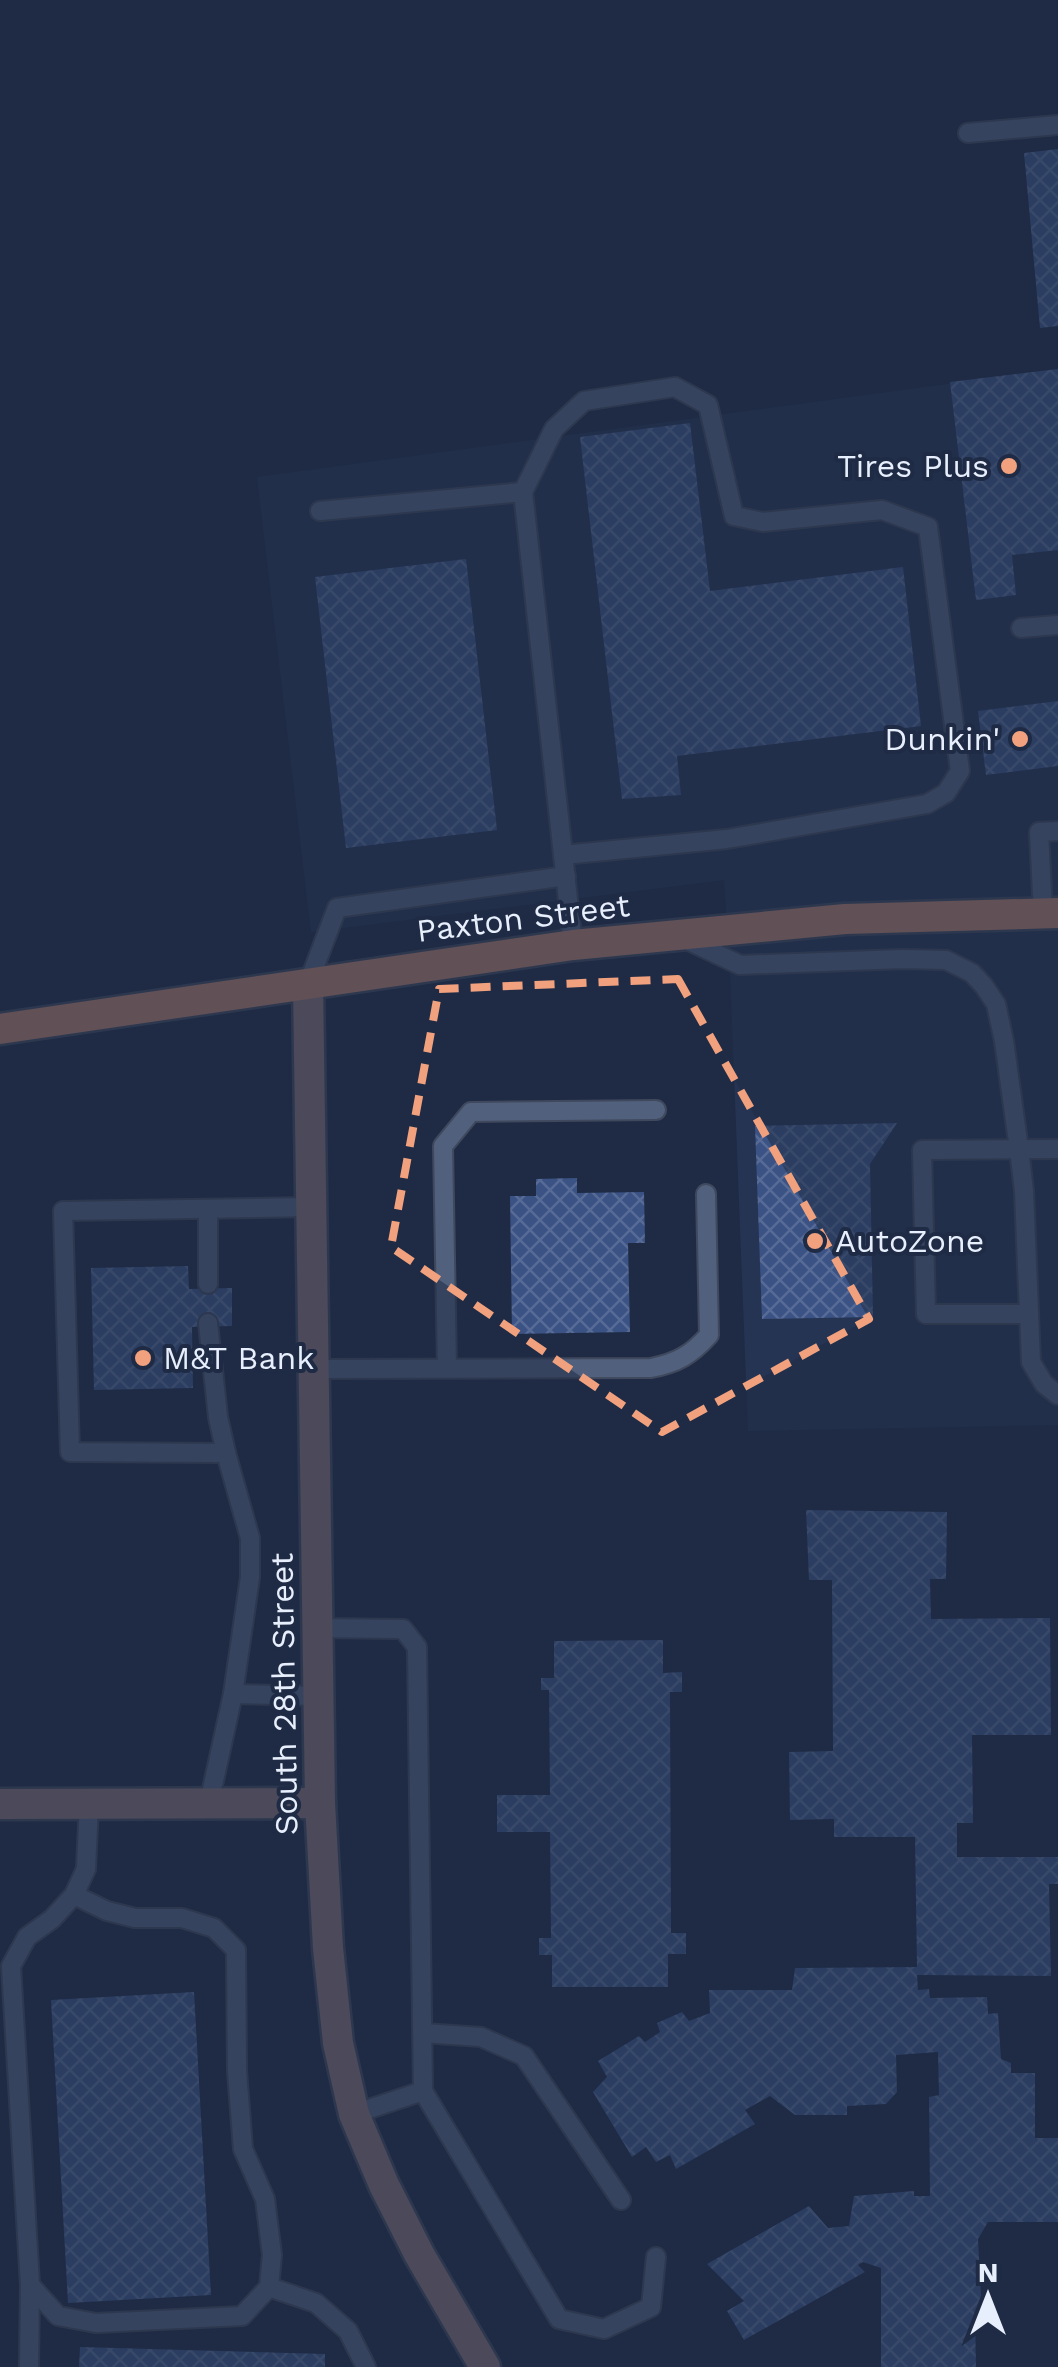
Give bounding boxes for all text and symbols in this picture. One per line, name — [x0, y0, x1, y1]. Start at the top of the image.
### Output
place label: Tires Plus — [837, 447, 989, 485]
marker: Tires Plus — [998, 455, 1020, 477]
place label: Dunkin' — [884, 720, 1000, 758]
marker: Dunkin' — [1009, 728, 1031, 750]
street label: Paxton Street — [414, 886, 632, 950]
place label: AutoZone — [835, 1222, 984, 1260]
marker: AutoZone — [804, 1230, 826, 1252]
place label: M&T Bank — [163, 1339, 314, 1377]
marker: M&T Bank — [132, 1347, 154, 1369]
street label: South 28th Street — [263, 1552, 305, 1836]
north arrow — [938, 2247, 1038, 2347]
text: N — [978, 2256, 998, 2289]

